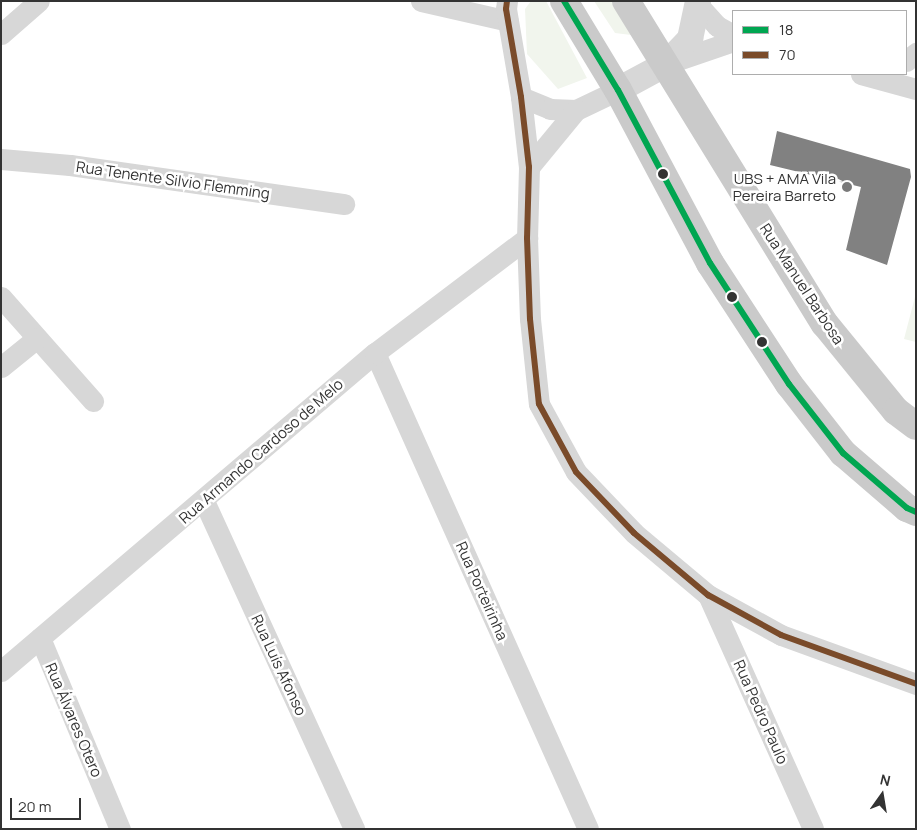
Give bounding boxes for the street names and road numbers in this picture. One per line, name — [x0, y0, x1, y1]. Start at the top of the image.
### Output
street label: Rua Tenente Silvio Flemming — [75, 157, 271, 203]
street label: Rua Manuel Barbosa — [756, 220, 848, 348]
street label: Rua Armando Cardoso de Melo — [175, 375, 347, 527]
street label: Rua Porteirinha — [452, 539, 512, 643]
street label: Rua Luís Afonso — [248, 612, 310, 718]
street label: Rua Pedro Paulo — [730, 657, 792, 767]
street label: Rua Álvares Otero — [42, 660, 106, 780]

